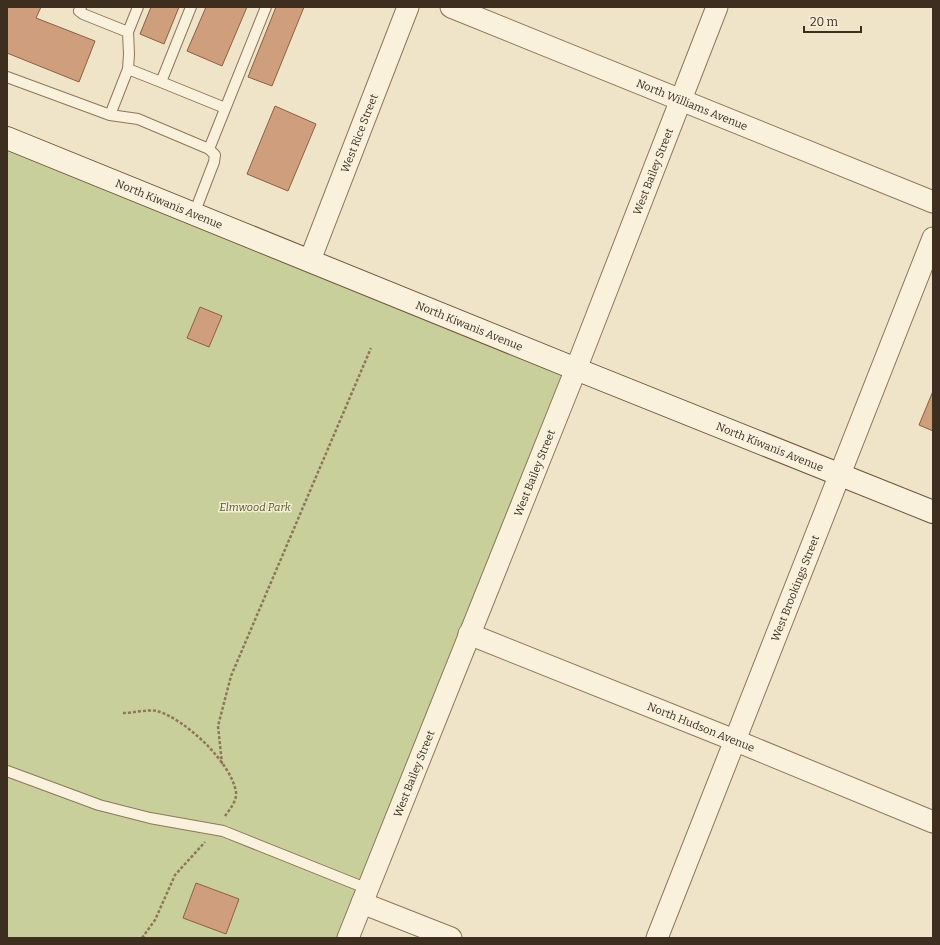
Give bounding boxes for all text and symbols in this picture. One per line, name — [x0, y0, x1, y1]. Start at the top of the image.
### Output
scale bar — [804, 8, 861, 34]
text: 20 m — [810, 15, 839, 29]
street label: North Williams Avenue — [634, 76, 750, 133]
street label: West Rice Street — [338, 92, 380, 174]
street label: West Bailey Street — [630, 126, 676, 217]
street label: North Kiwanis Avenue — [114, 176, 225, 231]
street label: North Kiwanis Avenue — [414, 298, 525, 353]
street label: North Kiwanis Avenue — [714, 419, 825, 474]
street label: West Bailey Street — [511, 428, 558, 518]
park label: Elmwood Park — [219, 501, 292, 514]
street label: West Brookings Street — [768, 533, 822, 643]
street label: North Hudson Avenue — [646, 700, 757, 754]
street label: West Bailey Street — [391, 728, 437, 819]

